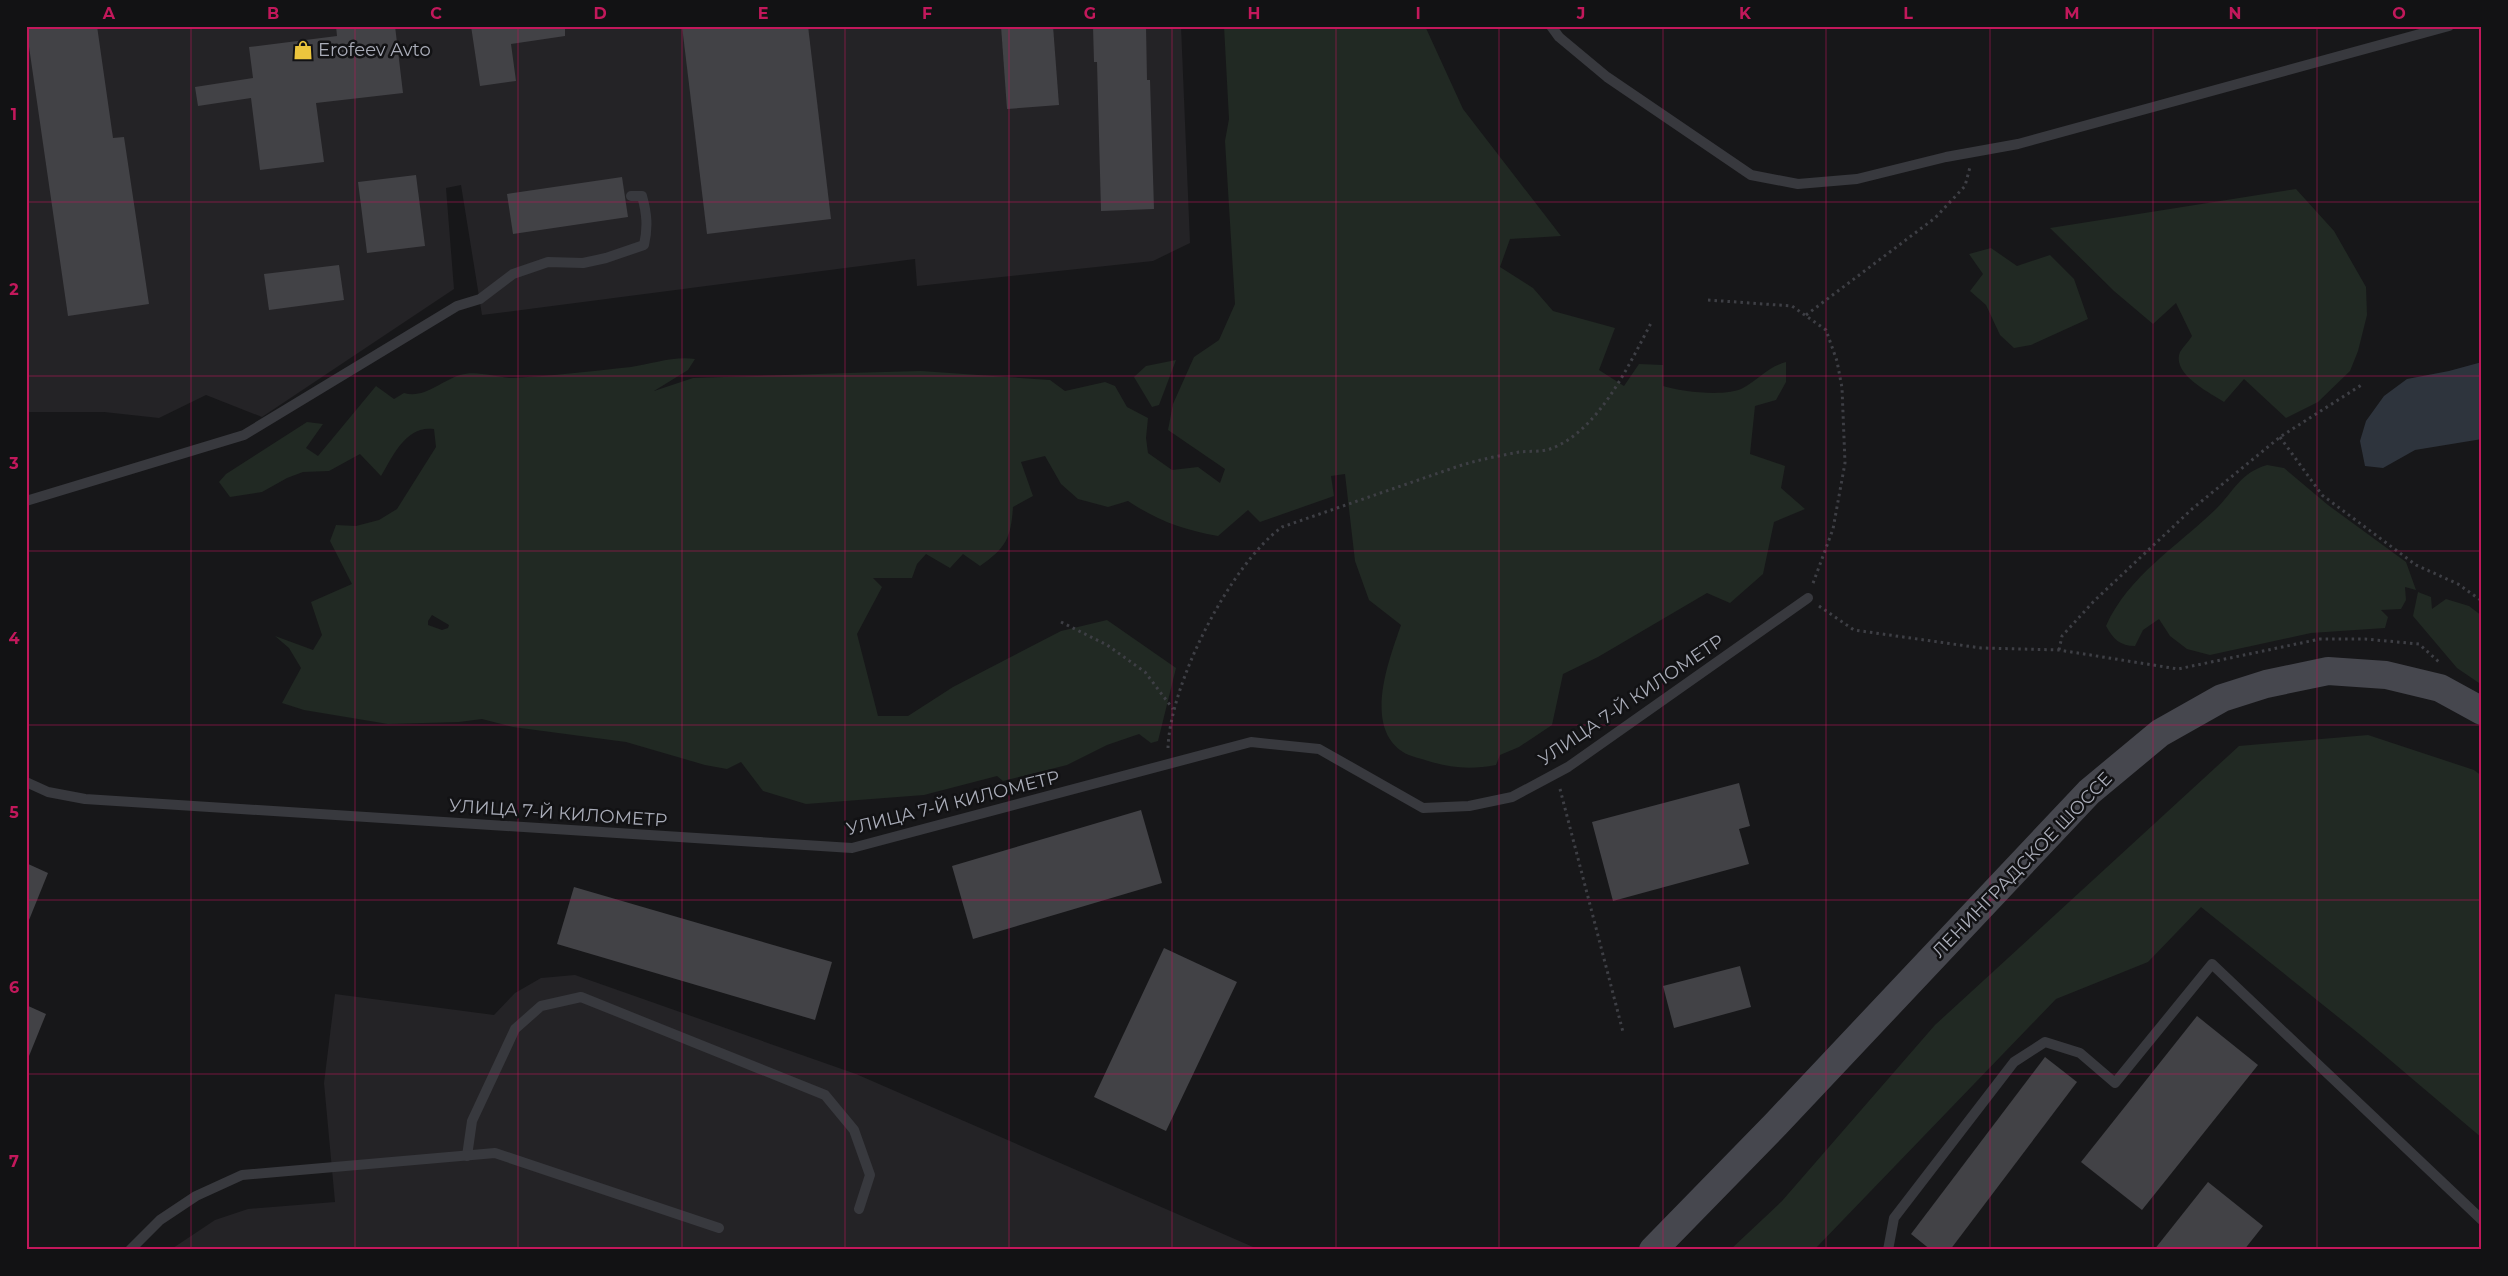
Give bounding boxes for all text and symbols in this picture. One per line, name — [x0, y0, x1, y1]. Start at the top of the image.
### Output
text: A — [102, 4, 116, 23]
text: B — [267, 4, 279, 23]
text: C — [430, 4, 442, 23]
text: D — [593, 4, 607, 23]
text: E — [758, 4, 768, 23]
text: F — [922, 4, 932, 23]
text: G — [1084, 4, 1096, 23]
text: H — [1248, 4, 1260, 23]
text: I — [1415, 4, 1421, 23]
text: J — [1576, 4, 1585, 23]
text: K — [1739, 4, 1752, 23]
text: L — [1903, 4, 1913, 23]
text: M — [2064, 4, 2080, 23]
text: N — [2229, 4, 2241, 23]
text: O — [2392, 4, 2406, 23]
shop icon: Erofeev Avto — [292, 39, 314, 61]
place label: Erofeev Avto — [318, 39, 431, 61]
text: 1 — [11, 105, 17, 124]
text: 2 — [9, 280, 19, 299]
text: 3 — [8, 454, 19, 473]
text: 4 — [8, 629, 20, 648]
street label: УЛИЦА 7-Й КИЛОМЕТР — [1534, 630, 1728, 770]
street label: УЛИЦА 7-Й КИЛОМЕТР — [844, 766, 1062, 840]
street label: ЛЕНИНГРАДСКОЕ ШОССЕ — [1927, 768, 2117, 962]
street label: УЛИЦА 7-Й КИЛОМЕТР — [448, 794, 668, 832]
text: 5 — [9, 803, 19, 822]
text: 6 — [9, 978, 19, 997]
text: 7 — [9, 1152, 19, 1171]

